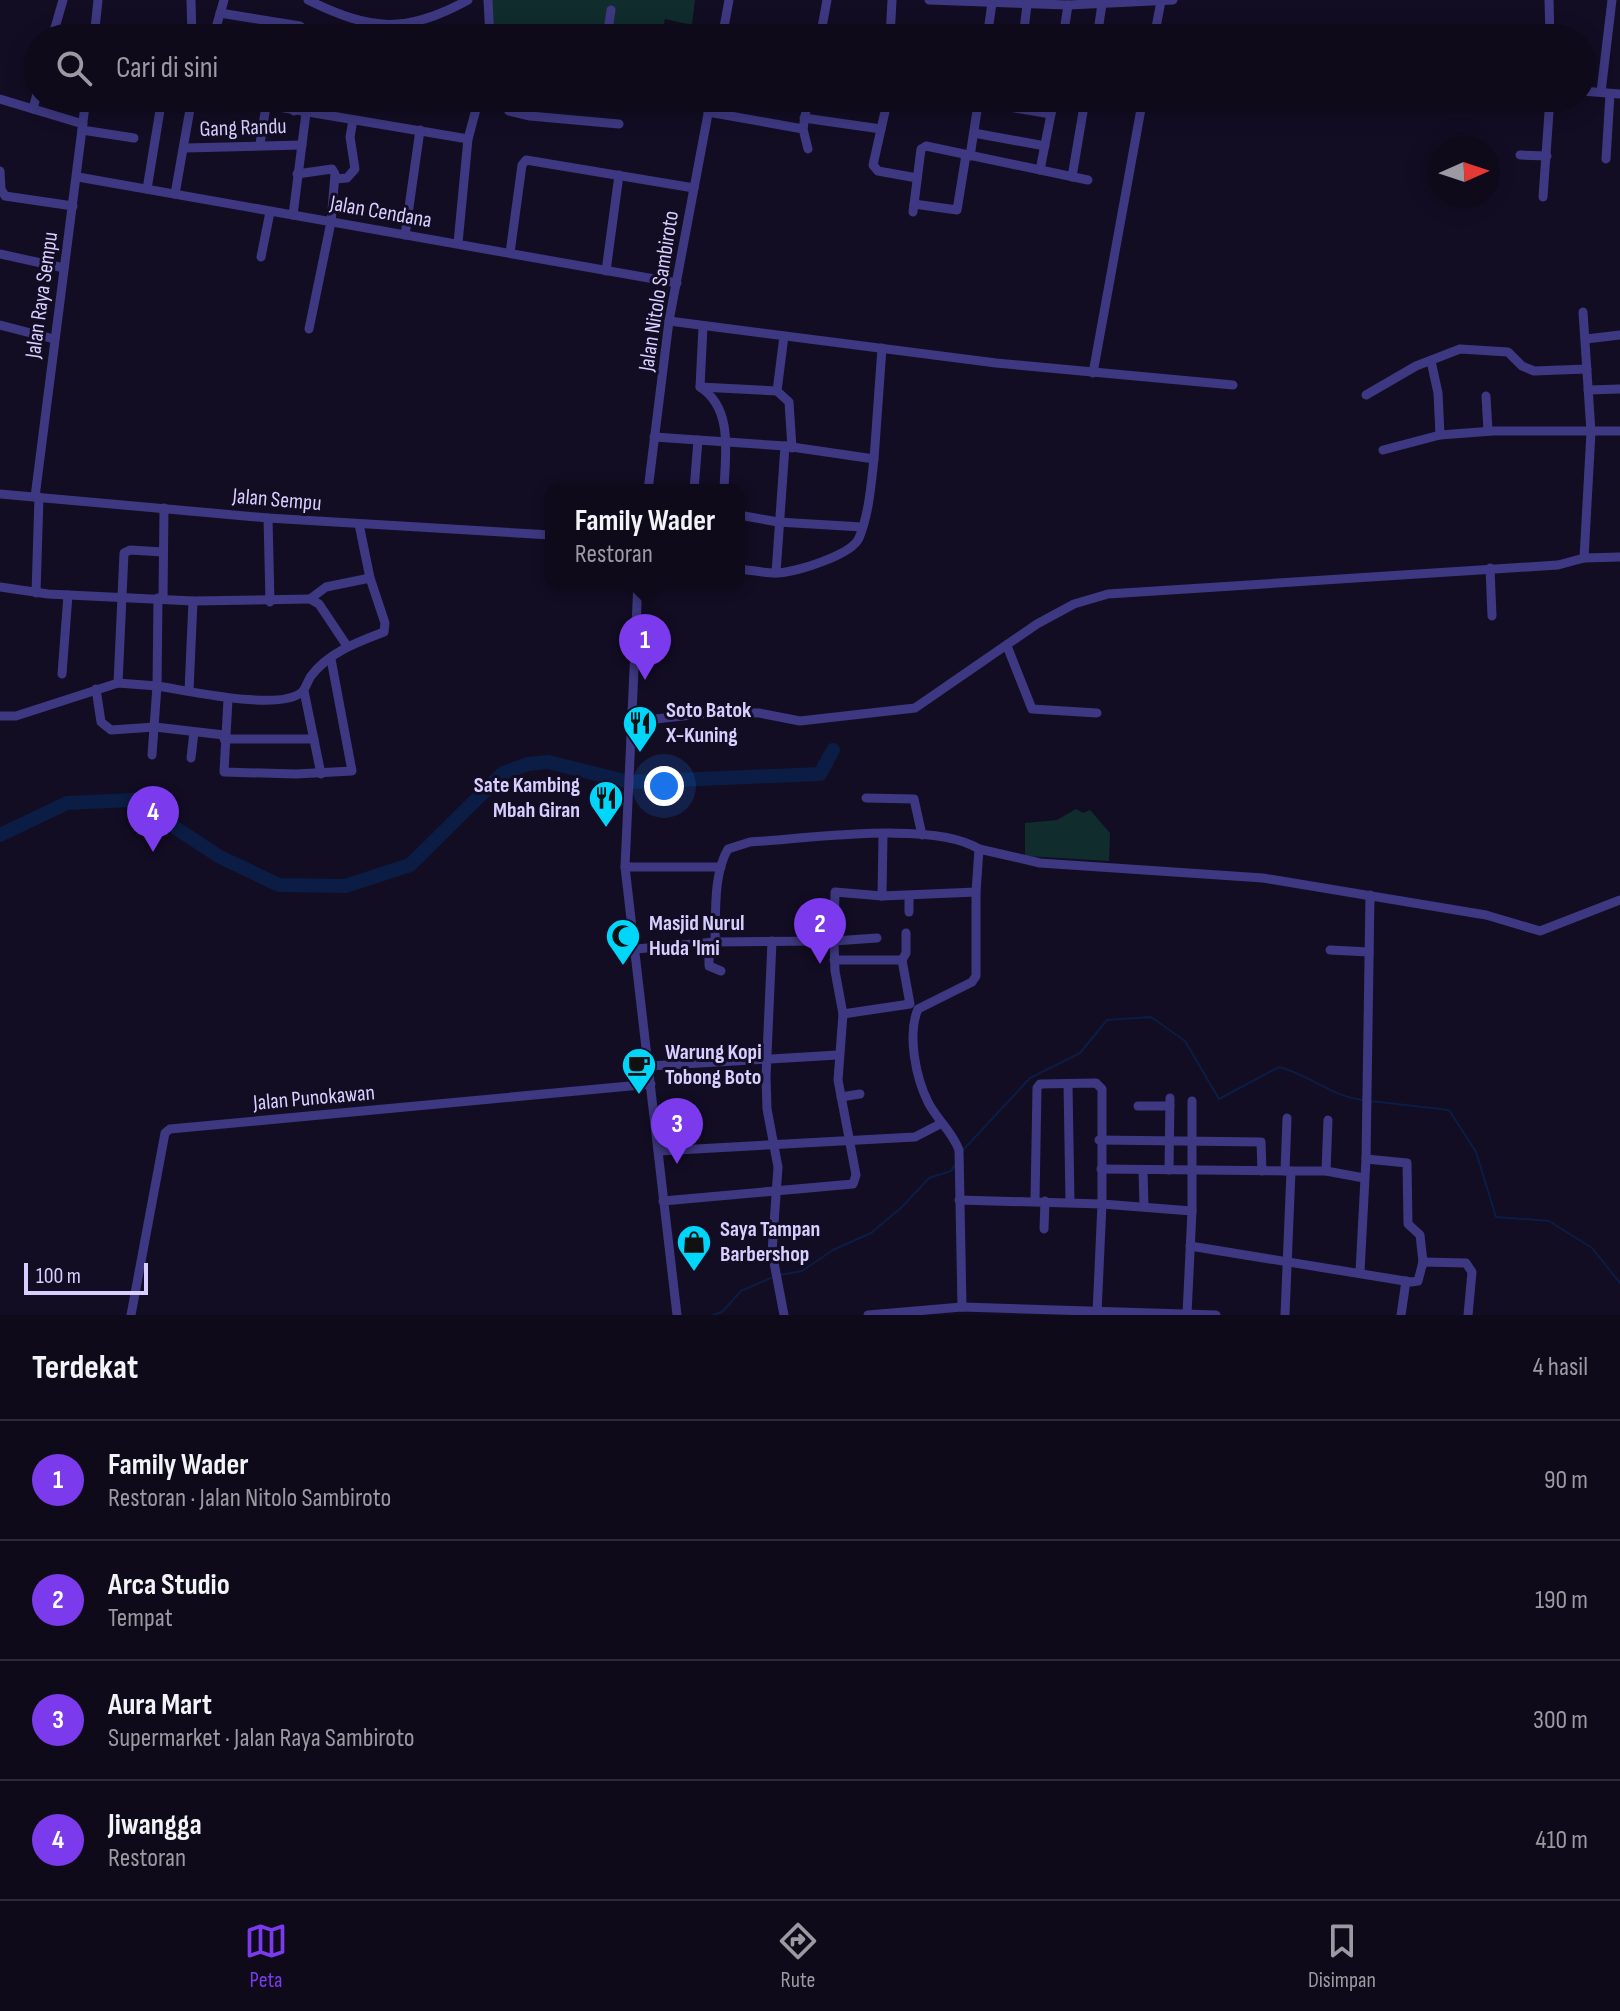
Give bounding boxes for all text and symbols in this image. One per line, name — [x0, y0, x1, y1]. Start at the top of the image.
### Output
search box — [24, 24, 1596, 112]
icon: search — [52, 46, 96, 90]
text: Cari di sini — [116, 50, 218, 86]
street label: Gang Randu — [199, 113, 287, 143]
north arrow — [1428, 136, 1500, 208]
street label: Jalan Cendana — [327, 190, 434, 234]
street label: Jalan Nitolo Sambiroto — [633, 209, 685, 374]
street label: Jalan Raya Sempu — [20, 230, 64, 361]
street label: Jalan Sempu — [230, 483, 323, 517]
popup — [545, 484, 745, 588]
text: Family Wader — [575, 503, 715, 539]
text: Restoran — [575, 539, 653, 570]
pin: 1 — [619, 614, 671, 680]
place label: Soto Batok X-Kuning — [665, 697, 752, 749]
restaurant icon: Soto Batok X-Kuning — [621, 704, 659, 754]
your location — [644, 766, 684, 806]
place label: Sate Kambing Mbah Giran — [474, 772, 580, 824]
restaurant icon: Sate Kambing Mbah Giran — [587, 779, 625, 829]
pin: 4 — [127, 786, 179, 852]
pin: 2 — [794, 898, 846, 964]
place label: Masjid Nurul Huda 'lmi — [649, 910, 744, 962]
mosque icon: Masjid Nurul Huda 'lmi — [604, 917, 642, 967]
place label: Warung Kopi Tobong Boto — [665, 1039, 762, 1091]
cafe icon: Warung Kopi Tobong Boto — [620, 1046, 658, 1096]
street label: Jalan Punokawan — [251, 1079, 376, 1117]
pin: 3 — [651, 1098, 703, 1164]
place label: Saya Tampan Barbershop — [720, 1216, 820, 1268]
shop icon: Saya Tampan Barbershop — [675, 1223, 713, 1273]
scale bar — [24, 1259, 148, 1295]
text: 100 m — [36, 1263, 81, 1290]
text: Terdekat — [32, 1347, 138, 1388]
text: 4 hasil — [1533, 1352, 1588, 1383]
text: Family Wader — [108, 1447, 249, 1483]
text: 1 — [53, 1465, 63, 1496]
text: 90 m — [1544, 1465, 1588, 1496]
text: Restoran · Jalan Nitolo Sambiroto — [108, 1483, 391, 1514]
text: Arca Studio — [108, 1567, 230, 1603]
text: 2 — [52, 1585, 64, 1616]
text: 190 m — [1535, 1585, 1588, 1616]
text: Tempat — [108, 1603, 173, 1634]
text: Aura Mart — [108, 1687, 212, 1723]
text: 3 — [52, 1705, 64, 1736]
text: 300 m — [1533, 1705, 1588, 1736]
text: Supermarket · Jalan Raya Sambiroto — [108, 1723, 415, 1754]
text: Jiwangga — [108, 1807, 202, 1843]
text: 4 — [52, 1825, 64, 1856]
text: 410 m — [1536, 1825, 1588, 1856]
text: Restoran — [108, 1843, 186, 1874]
tab: Peta — [244, 1919, 288, 1994]
tab: Rute — [776, 1919, 820, 1994]
tab: Disimpan — [1308, 1919, 1376, 1994]

